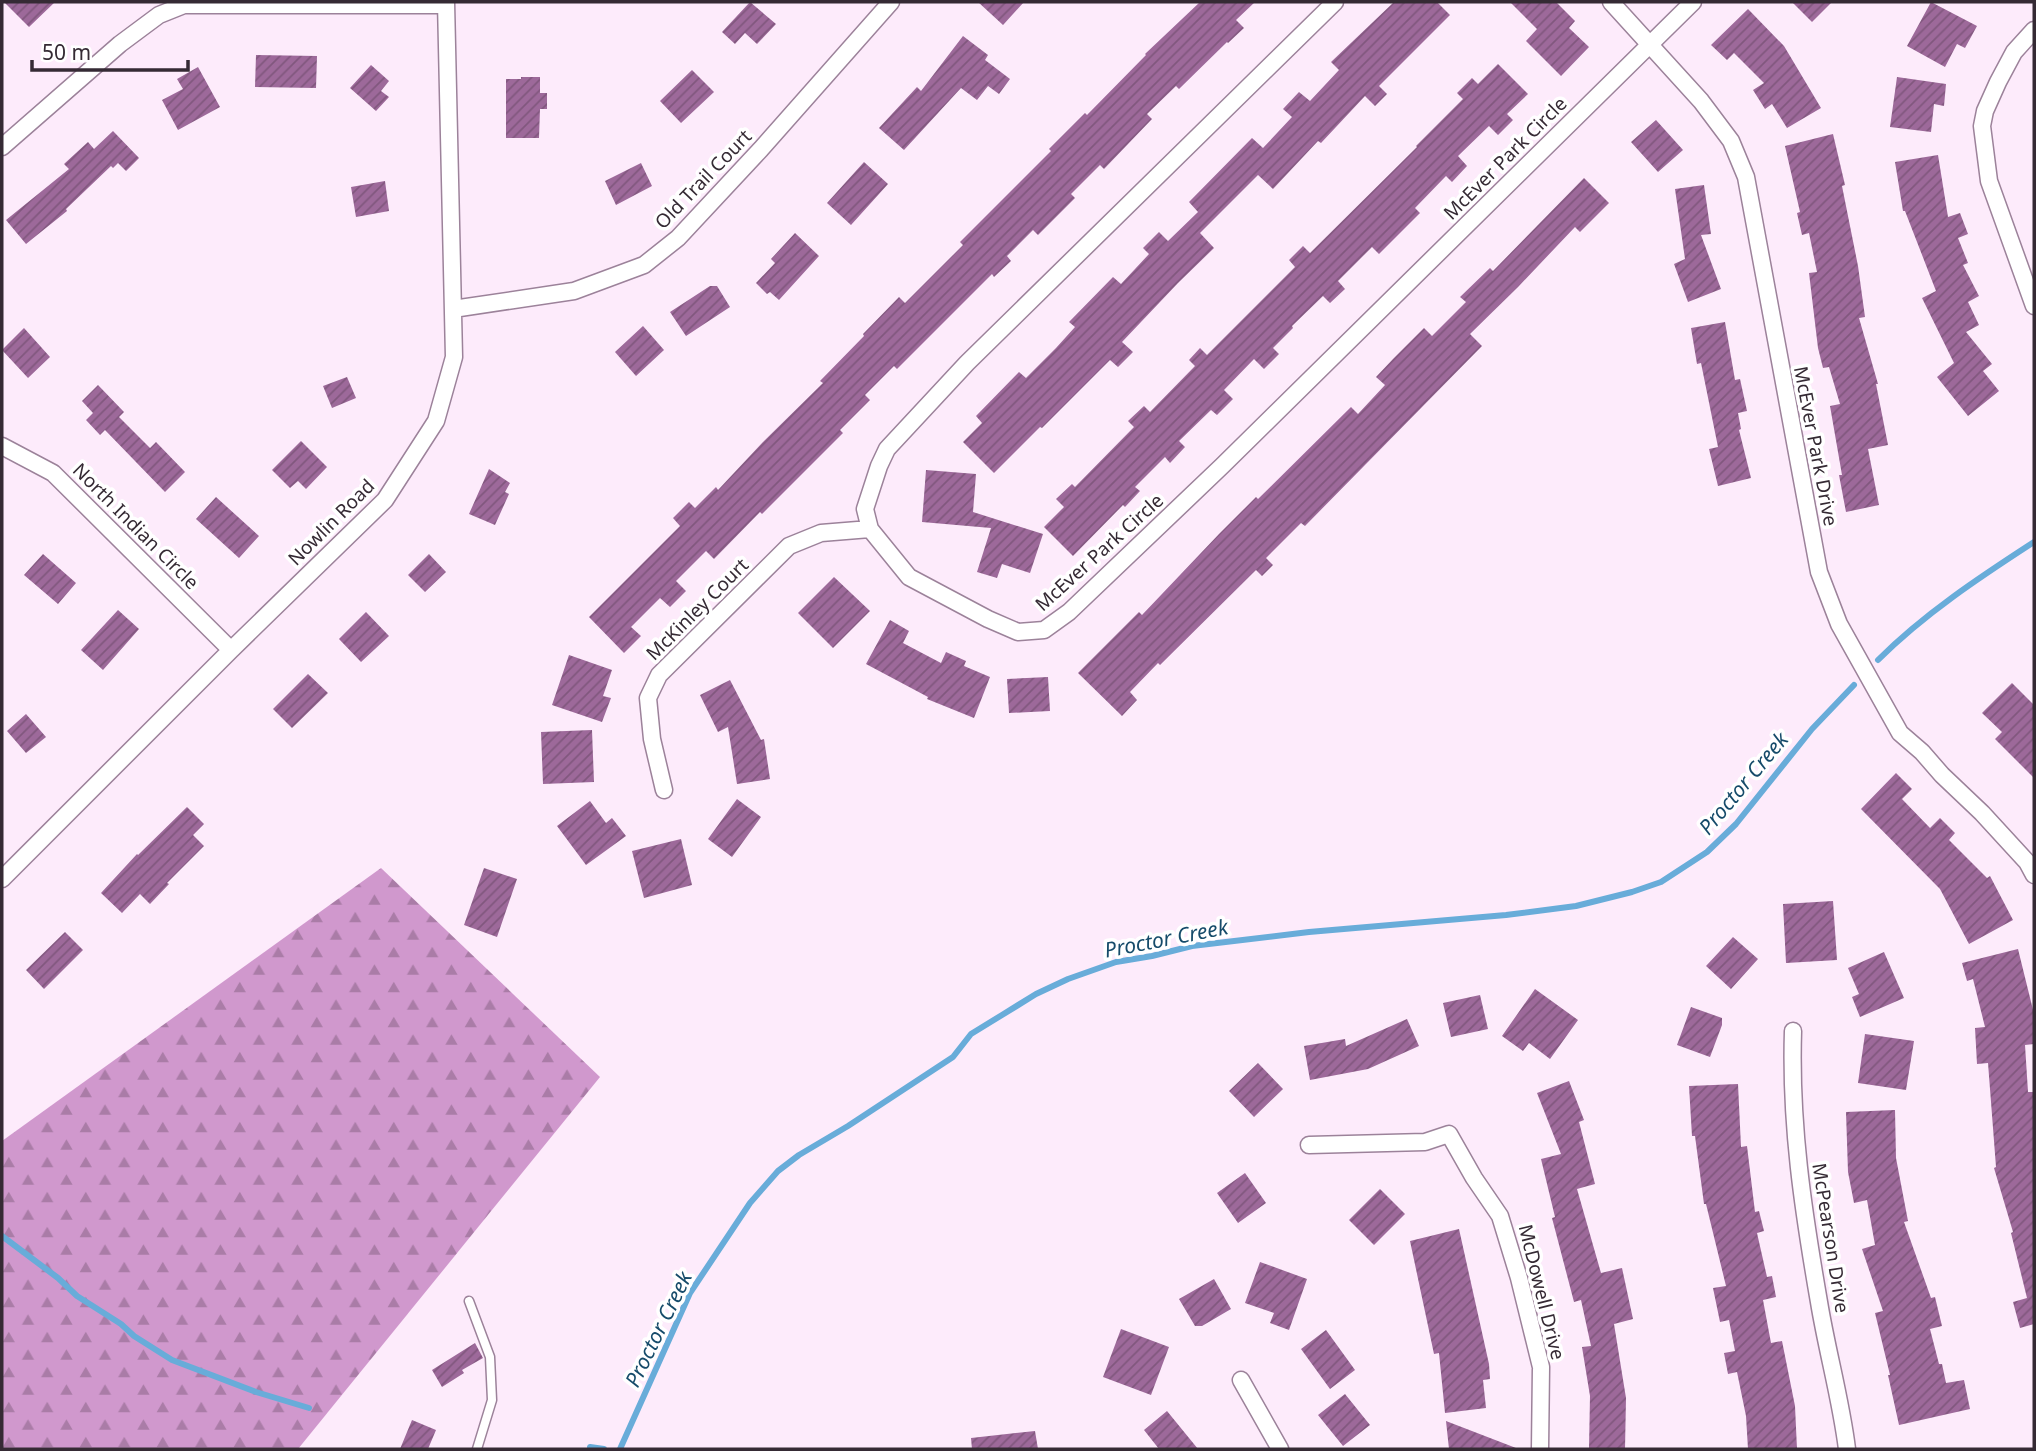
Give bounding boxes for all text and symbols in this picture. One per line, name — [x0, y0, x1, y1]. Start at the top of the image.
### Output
scale bar — [32, 28, 187, 72]
text: 50 m — [42, 38, 91, 66]
street label: McEver Park Circle — [1438, 91, 1572, 225]
street label: Old Trail Court — [649, 124, 757, 234]
street label: McEver Park Drive — [1788, 364, 1844, 528]
street label: North Indian Circle — [67, 457, 205, 595]
street label: Nowlin Road — [282, 473, 380, 571]
street label: McEver Park Circle — [1029, 487, 1169, 617]
street label: McKinley Court — [640, 552, 754, 666]
water label: Proctor Creek — [1692, 725, 1795, 840]
water label: Proctor Creek — [1102, 912, 1232, 964]
street label: McPearson Drive — [1806, 1161, 1856, 1315]
street label: McDowell Drive — [1513, 1222, 1571, 1362]
water label: Proctor Creek — [618, 1265, 699, 1392]

